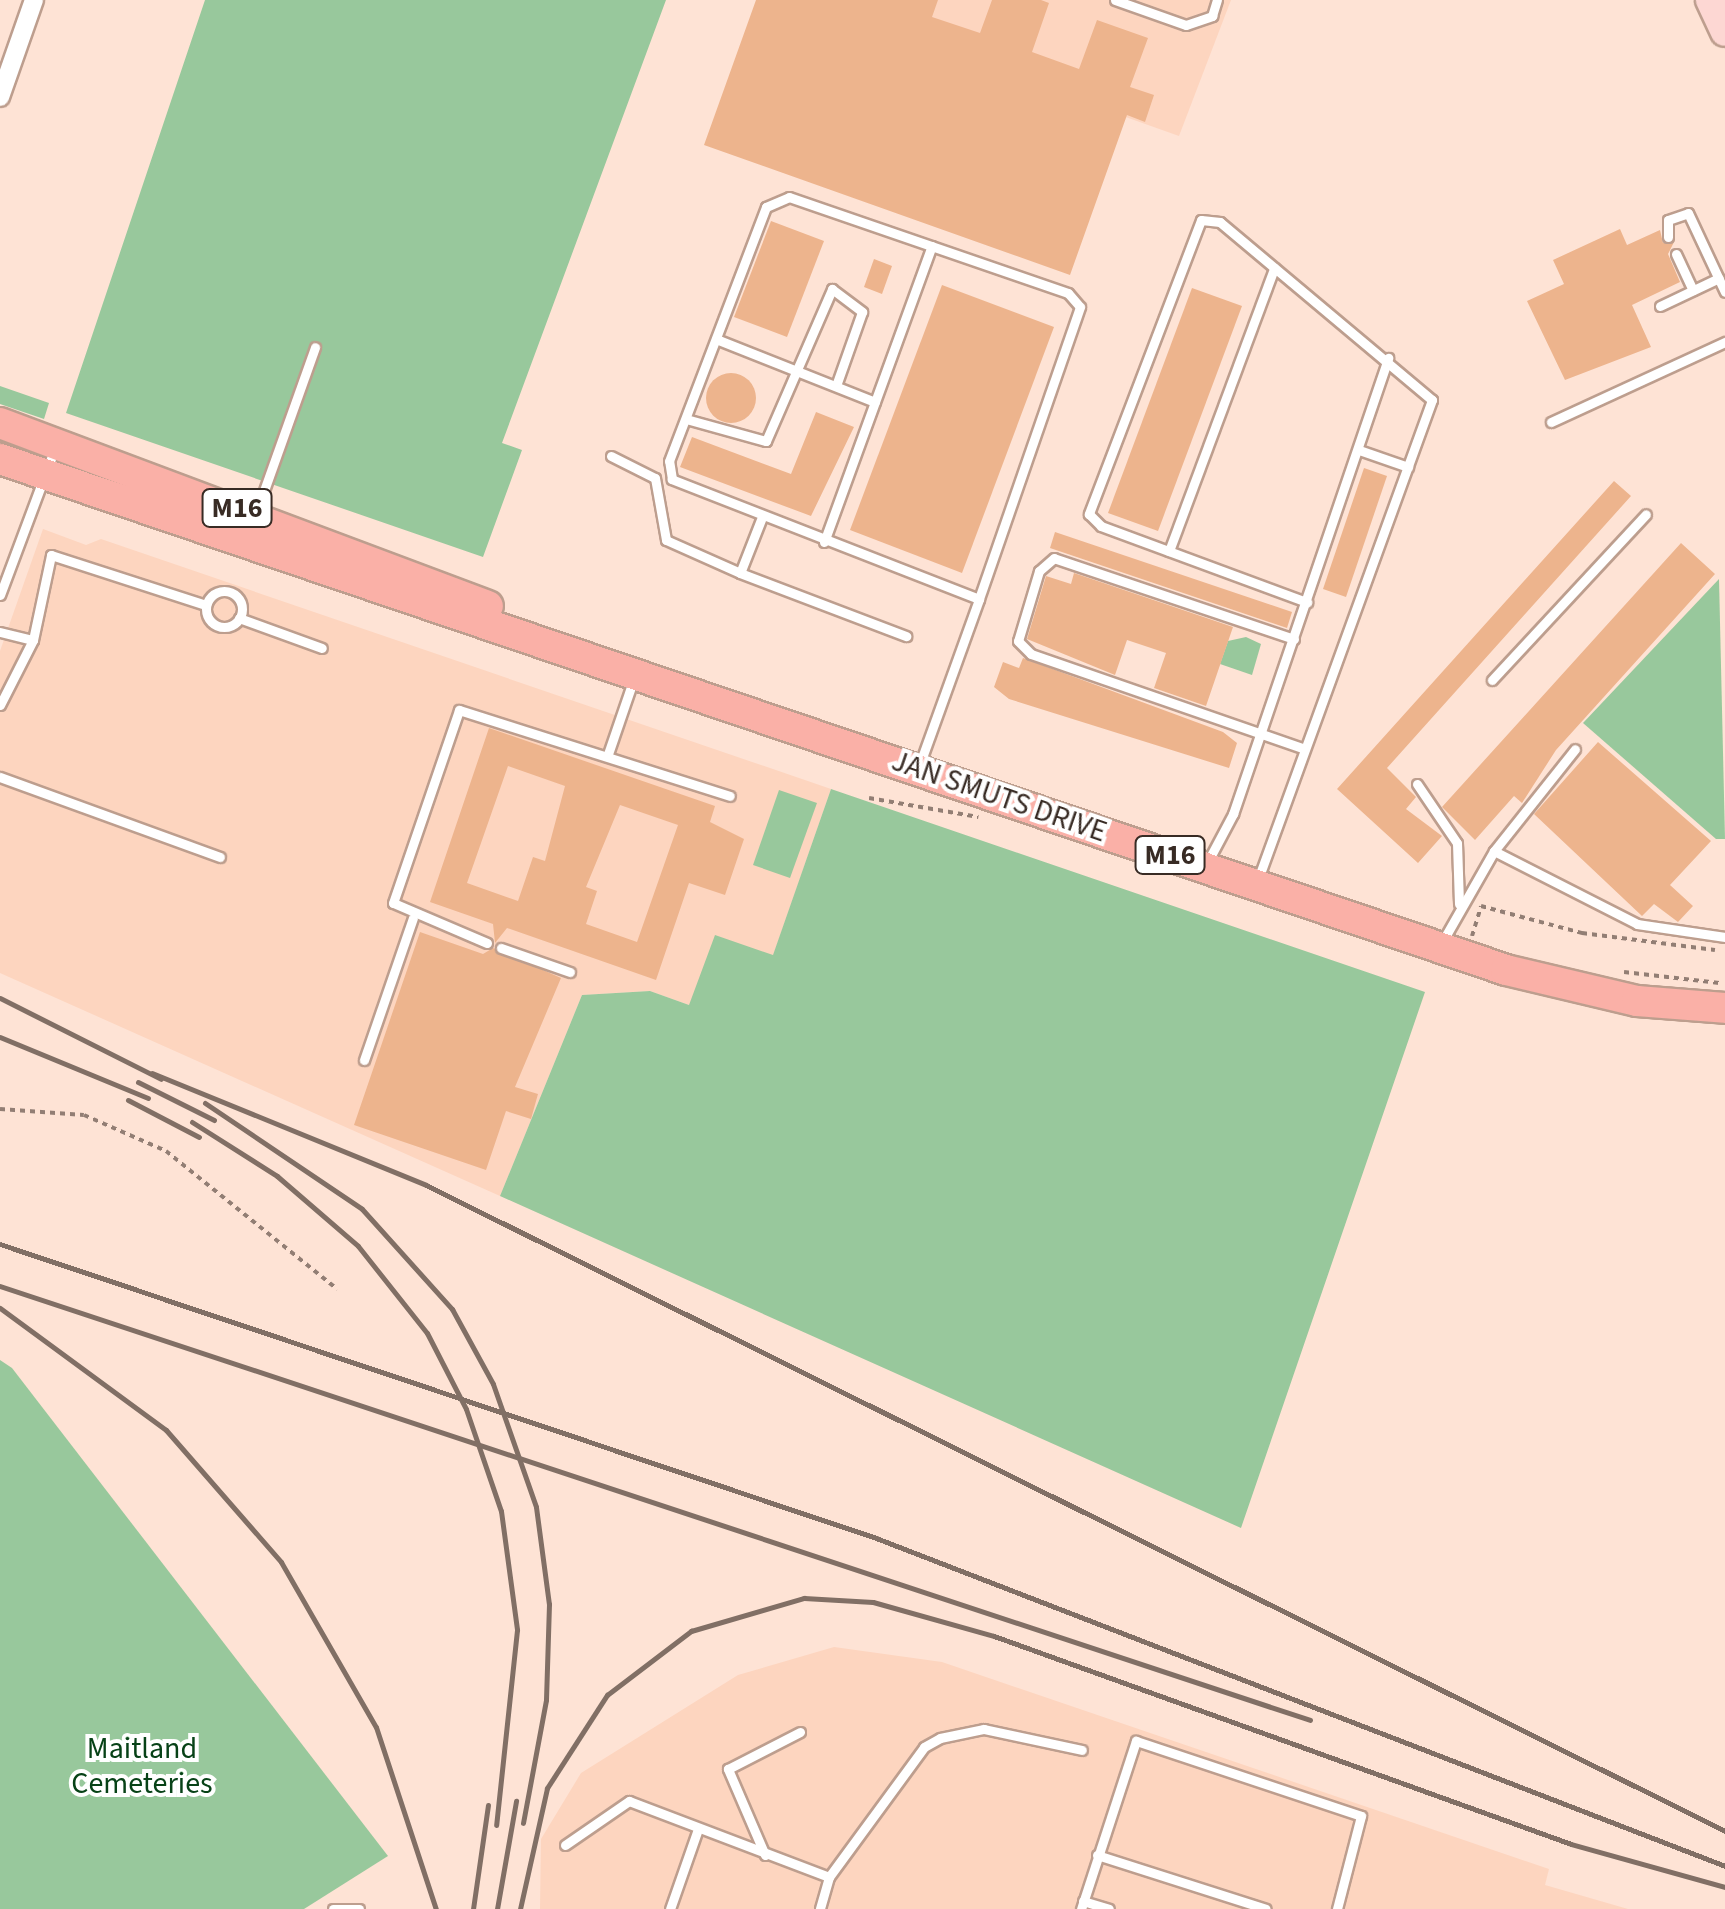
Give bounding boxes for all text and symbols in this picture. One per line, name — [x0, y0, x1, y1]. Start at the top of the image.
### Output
road number: M16 — [200, 485, 274, 531]
street label: JAN SMUTS DRIVE — [887, 743, 1111, 851]
road number: M16 — [1132, 832, 1208, 878]
park label: Maitland Cemeteries — [71, 1731, 213, 1802]

